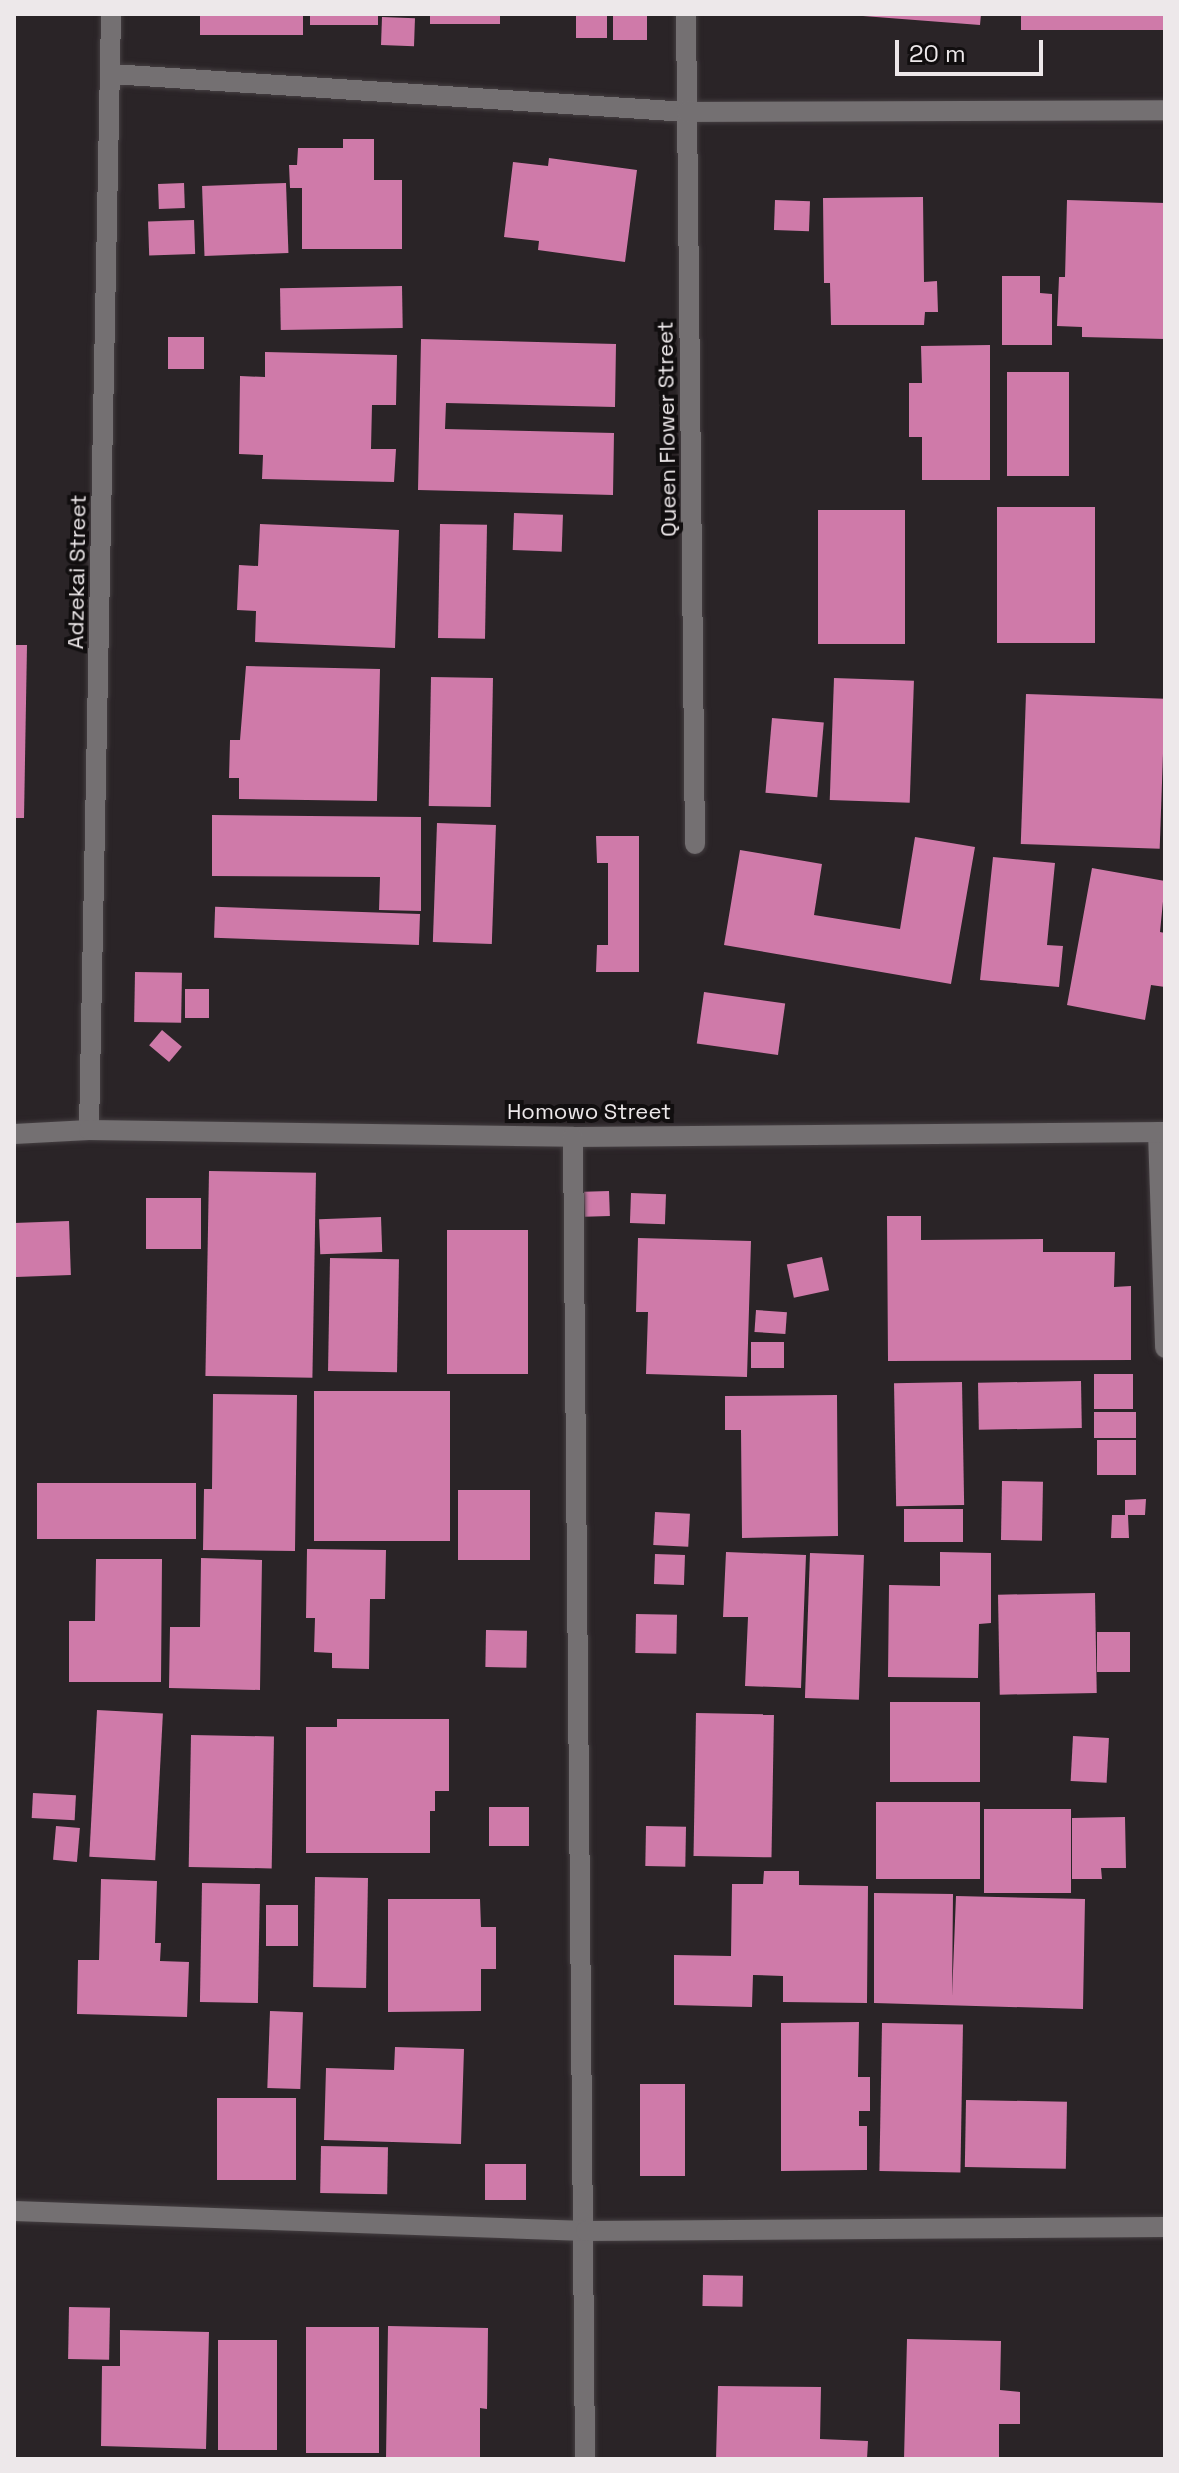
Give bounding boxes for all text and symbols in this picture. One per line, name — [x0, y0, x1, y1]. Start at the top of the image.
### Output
scale bar — [899, 24, 1047, 74]
text: 20 m — [909, 38, 966, 69]
street label: Queen Flower Street — [652, 321, 682, 537]
street label: Adzekai Street — [62, 494, 92, 650]
street label: Homowo Street — [507, 1099, 671, 1125]

